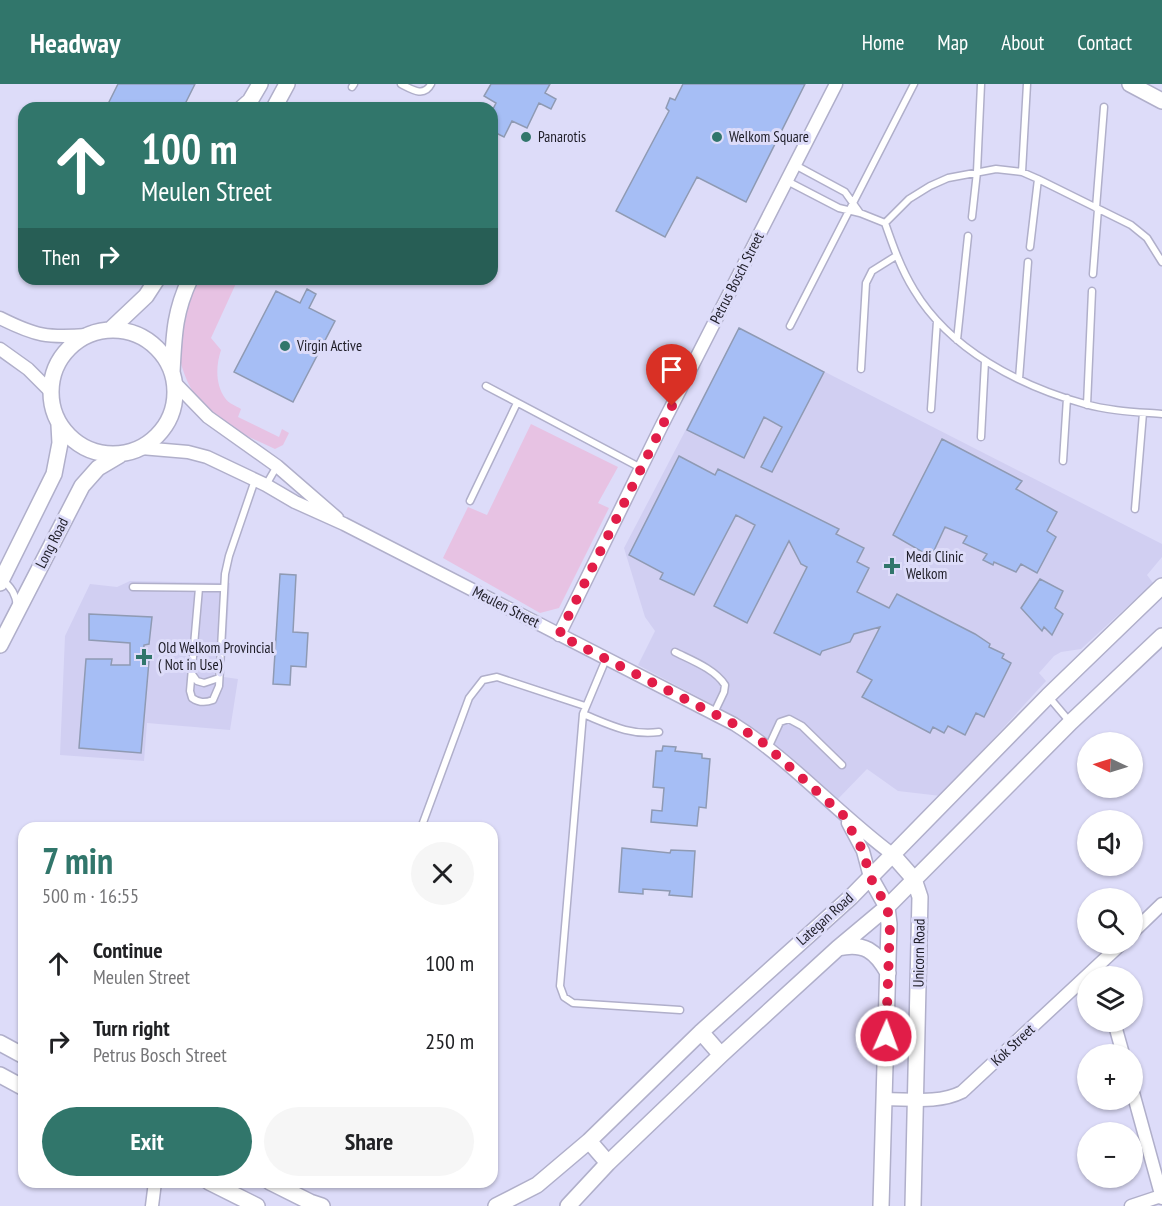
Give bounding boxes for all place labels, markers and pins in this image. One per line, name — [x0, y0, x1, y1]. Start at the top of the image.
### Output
place label: Panarotis — [538, 127, 586, 146]
place label: Welkom Square — [729, 127, 809, 146]
marker: Panarotis — [519, 130, 533, 144]
marker: Welkom Square — [710, 130, 724, 144]
place label: Virgin Active — [296, 336, 362, 355]
marker: Virgin Active — [278, 339, 292, 353]
pin — [646, 344, 697, 406]
place label: Medi Clinic Welkom — [906, 547, 964, 583]
marker: Medi Clinic Welkom — [883, 557, 901, 575]
place label: Old Welkom Provincial ( Not in Use) — [158, 638, 275, 674]
marker: Old Welkom Provincial ( Not in Use) — [135, 648, 153, 666]

